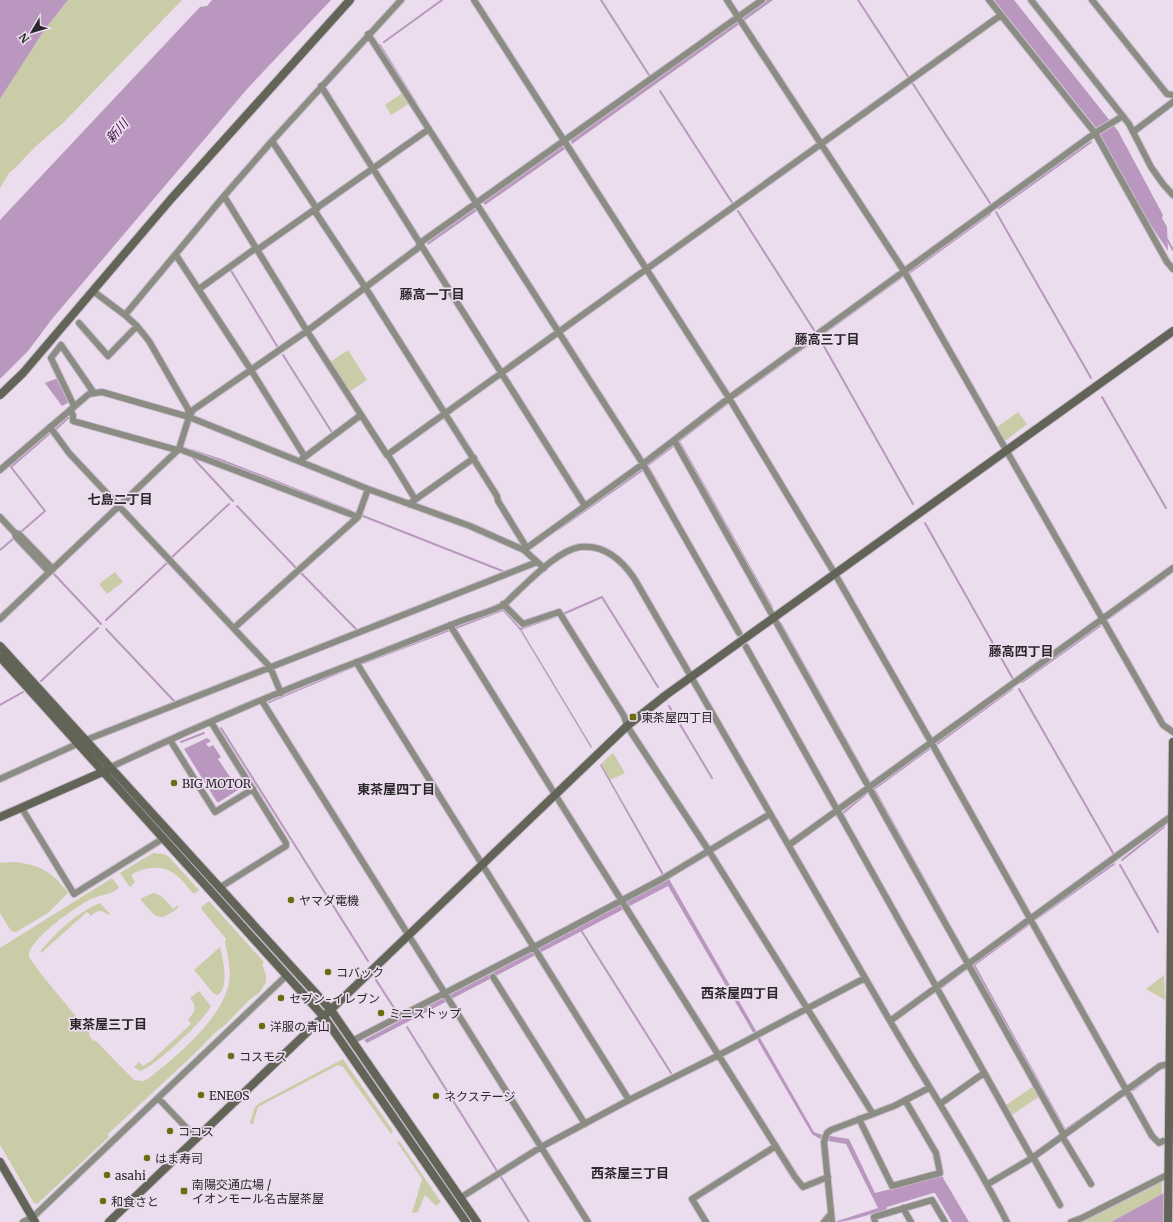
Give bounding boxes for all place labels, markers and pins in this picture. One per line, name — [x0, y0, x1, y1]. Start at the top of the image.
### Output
place label: 東茶屋四丁目 — [641, 710, 713, 725]
marker: 東茶屋四丁目 — [628, 712, 638, 722]
place label: BIG MOTOR — [182, 776, 252, 791]
marker: BIG MOTOR — [169, 778, 179, 788]
place label: ヤマダ電機 — [299, 893, 359, 908]
marker: ヤマダ電機 — [286, 895, 296, 905]
place label: コバック — [336, 965, 384, 980]
marker: コバック — [323, 967, 333, 977]
place label: セブン-イレブン — [289, 991, 380, 1006]
marker: セブン-イレブン — [276, 993, 286, 1003]
place label: ミニストップ — [389, 1006, 461, 1021]
marker: ミニストップ — [376, 1008, 386, 1018]
place label: 洋服の青山 — [270, 1019, 330, 1034]
marker: 洋服の青山 — [257, 1021, 267, 1031]
place label: コスモス — [239, 1049, 287, 1064]
marker: コスモス — [226, 1051, 236, 1061]
place label: ENEOS — [209, 1088, 249, 1103]
place label: ネクステージ — [444, 1089, 515, 1104]
marker: ENEOS — [196, 1090, 206, 1100]
marker: ネクステージ — [431, 1091, 441, 1101]
place label: ココス — [178, 1124, 214, 1139]
marker: ココス — [165, 1126, 175, 1136]
place label: はま寿司 — [155, 1151, 203, 1166]
marker: はま寿司 — [142, 1153, 152, 1163]
place label: asahi — [115, 1168, 146, 1183]
marker: asahi — [102, 1170, 112, 1180]
place label: 南陽交通広場 / イオンモール名古屋茶屋 — [192, 1177, 324, 1206]
marker: 南陽交通広場 / イオンモール名古屋茶屋 — [179, 1186, 189, 1196]
place label: 和食さと — [111, 1194, 159, 1209]
marker: 和食さと — [98, 1196, 108, 1206]

